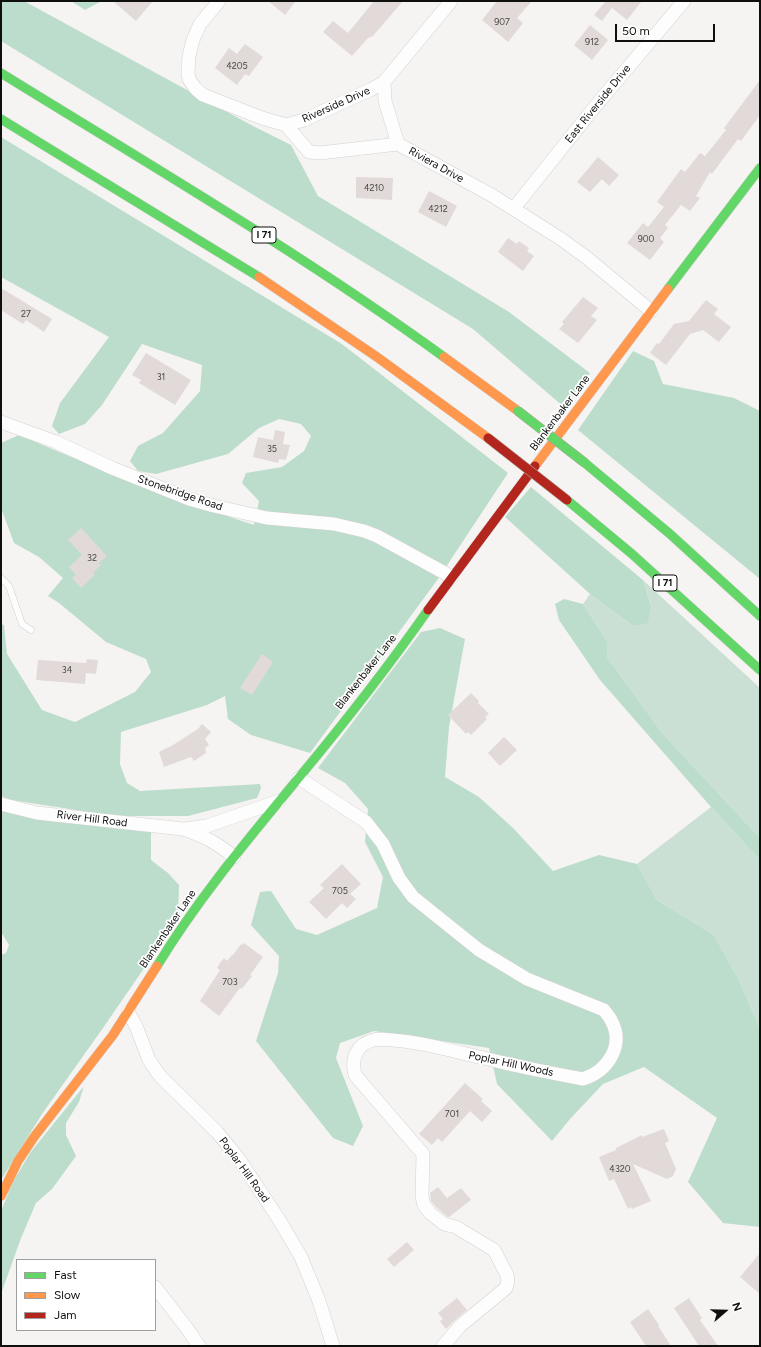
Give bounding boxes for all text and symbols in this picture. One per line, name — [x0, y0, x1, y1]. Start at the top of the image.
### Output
scale bar — [617, 16, 717, 42]
house number: 907 — [494, 17, 510, 27]
text: 50 m — [622, 24, 650, 38]
house number: 912 — [585, 37, 599, 47]
house number: 4205 — [226, 61, 248, 71]
street label: East Riverside Drive — [562, 62, 634, 146]
street label: Riverside Drive — [300, 84, 372, 126]
street label: Riviera Drive — [406, 144, 466, 186]
house number: 4210 — [364, 183, 384, 193]
house number: 4212 — [428, 204, 448, 214]
road number: I 71 — [252, 227, 276, 243]
house number: 900 — [638, 234, 654, 244]
house number: 27 — [21, 309, 31, 319]
house number: 31 — [157, 372, 165, 382]
street label: Blankenbaker Lane — [527, 373, 593, 453]
house number: 35 — [267, 444, 277, 454]
street label: Stonebridge Road — [136, 472, 224, 514]
house number: 32 — [87, 553, 97, 563]
road number: I 71 — [653, 575, 677, 591]
street label: Blankenbaker Lane — [333, 632, 399, 712]
house number: 34 — [62, 665, 72, 675]
street label: River Hill Road — [56, 808, 128, 830]
house number: 705 — [332, 886, 348, 896]
street label: Blankenbaker Lane — [137, 887, 199, 971]
house number: 703 — [222, 977, 238, 987]
street label: Poplar Hill Woods — [467, 1049, 555, 1079]
house number: 701 — [445, 1109, 459, 1119]
street label: Poplar Hill Road — [216, 1135, 272, 1205]
house number: 4320 — [609, 1164, 631, 1174]
legend — [16, 1259, 156, 1331]
text: Fast — [54, 1268, 77, 1282]
text: Slow — [54, 1288, 80, 1302]
north arrow — [705, 1291, 745, 1331]
text: N — [729, 1300, 744, 1313]
text: Jam — [54, 1308, 77, 1322]

